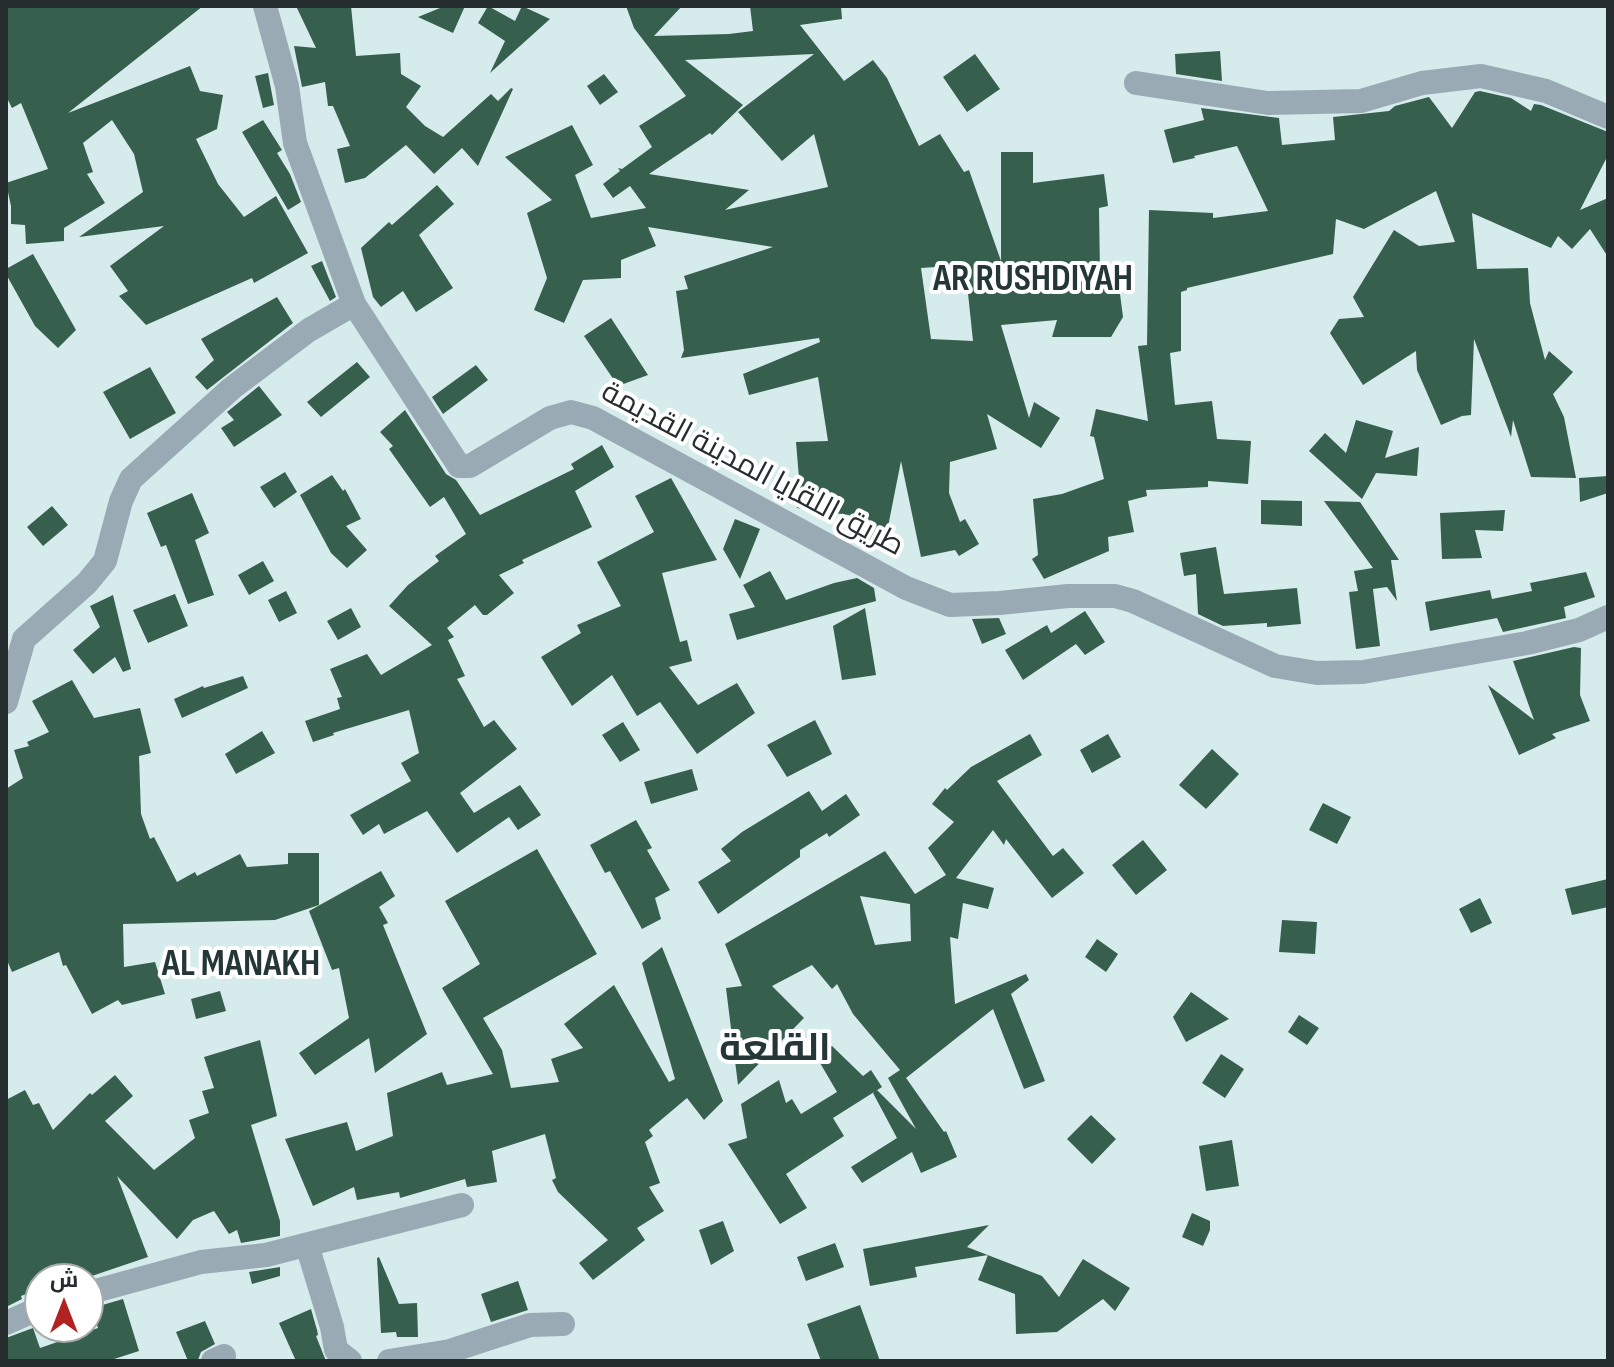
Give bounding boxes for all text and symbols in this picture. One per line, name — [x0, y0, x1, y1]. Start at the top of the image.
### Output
district label: AR RUSHDIYAH — [921, 257, 1145, 303]
street label: طريق اللقايا المدينة القديمة — [595, 375, 909, 565]
district label: AL MANAKH — [153, 942, 329, 988]
district label: القلعة — [719, 1027, 831, 1073]
north arrow — [24, 1263, 104, 1343]
text: ش — [50, 1267, 78, 1294]

